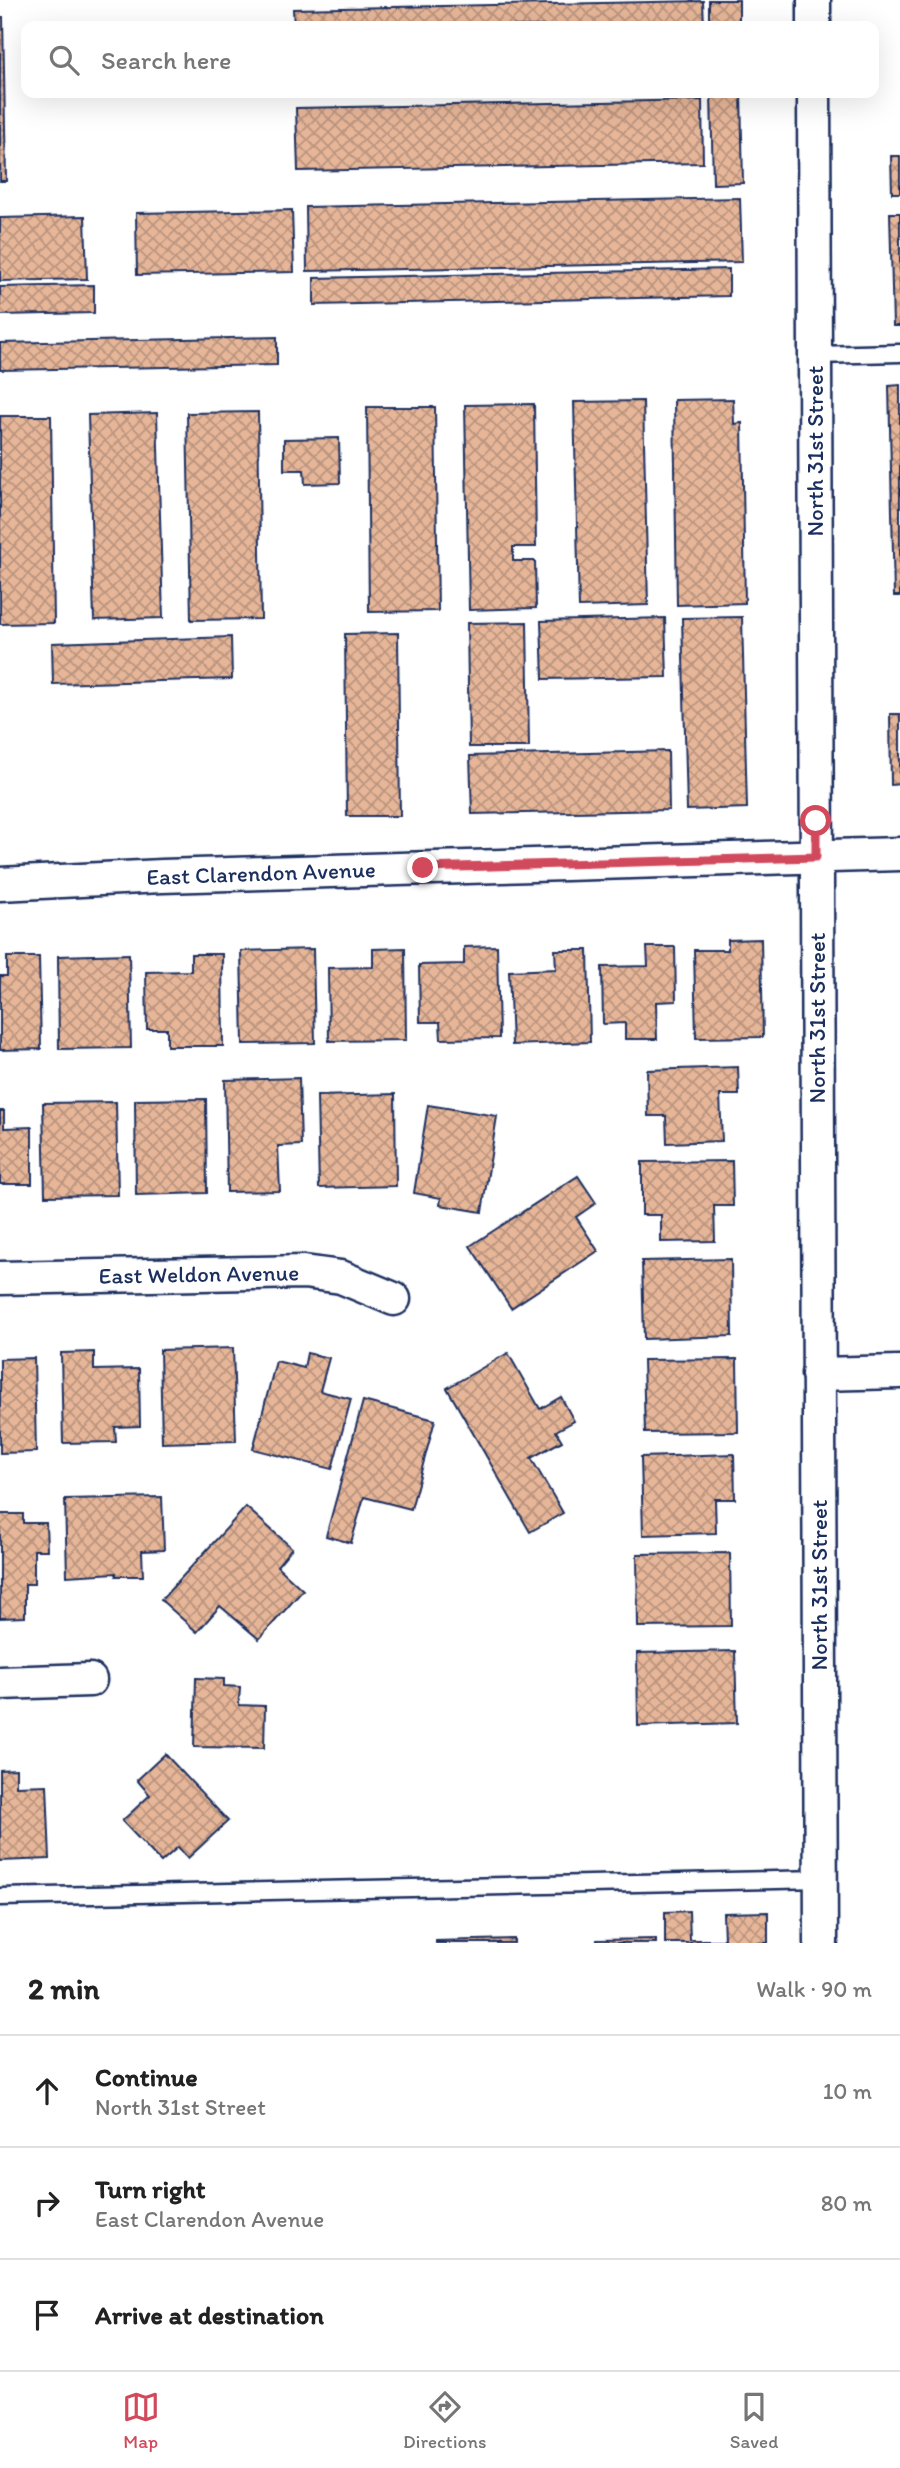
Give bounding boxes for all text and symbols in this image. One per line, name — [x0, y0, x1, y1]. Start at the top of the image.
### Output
search box — [21, 21, 879, 98]
icon: search — [45, 41, 83, 79]
text: Search here — [101, 44, 231, 76]
street label: North 31st Street — [801, 365, 829, 536]
route start — [800, 805, 831, 836]
route end — [407, 852, 438, 883]
street label: East Clarendon Avenue — [146, 855, 376, 891]
street label: North 31st Street — [803, 932, 831, 1103]
street label: East Weldon Avenue — [98, 1258, 300, 1290]
street label: North 31st Street — [805, 1499, 833, 1670]
text: 2 min — [28, 1970, 99, 2007]
text: Walk · 90 m — [756, 1975, 872, 2003]
text: Continue — [95, 2061, 198, 2093]
icon: ahead — [28, 2072, 66, 2110]
text: 10 m — [823, 2077, 872, 2105]
text: North 31st Street — [95, 2093, 266, 2121]
text: Turn right — [95, 2173, 206, 2205]
icon: right — [28, 2184, 66, 2222]
text: 80 m — [821, 2189, 872, 2217]
text: East Clarendon Avenue — [95, 2205, 324, 2233]
icon: arrive — [28, 2296, 66, 2334]
text: Arrive at destination — [95, 2299, 324, 2331]
tab: Map — [122, 2388, 160, 2453]
tab: Directions — [403, 2388, 487, 2453]
tab: Saved — [730, 2388, 778, 2453]

